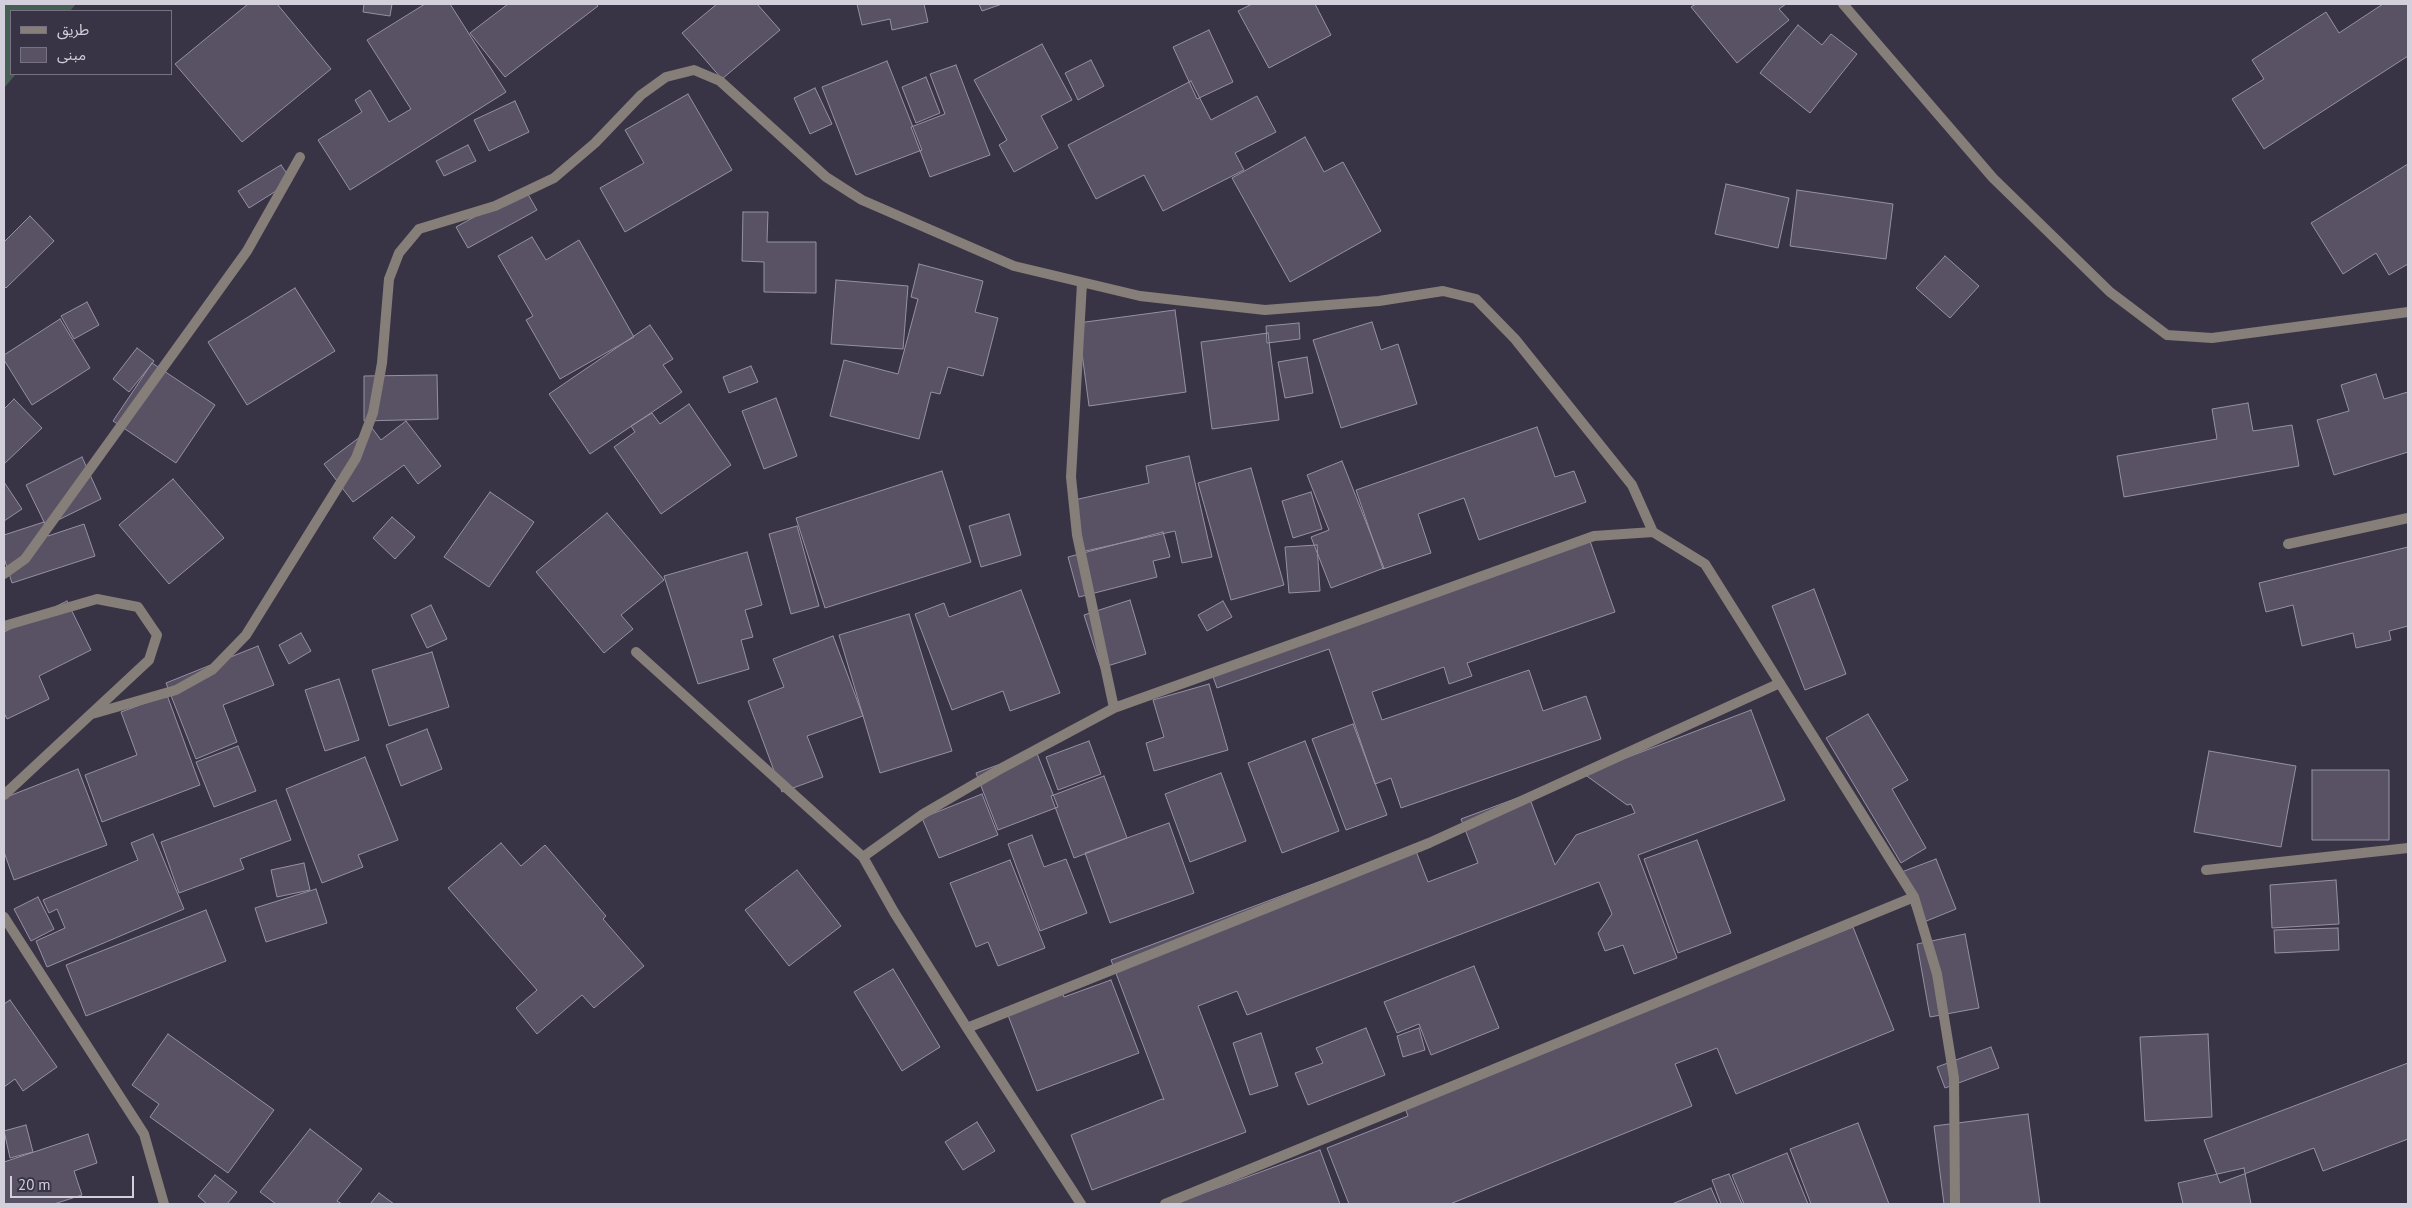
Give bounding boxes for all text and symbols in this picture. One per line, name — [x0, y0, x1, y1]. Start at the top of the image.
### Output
legend — [10, 10, 172, 75]
text: طريق — [57, 20, 89, 39]
text: مبنى — [57, 45, 86, 64]
scale bar — [12, 1166, 136, 1198]
text: 20 m — [18, 1175, 51, 1194]

